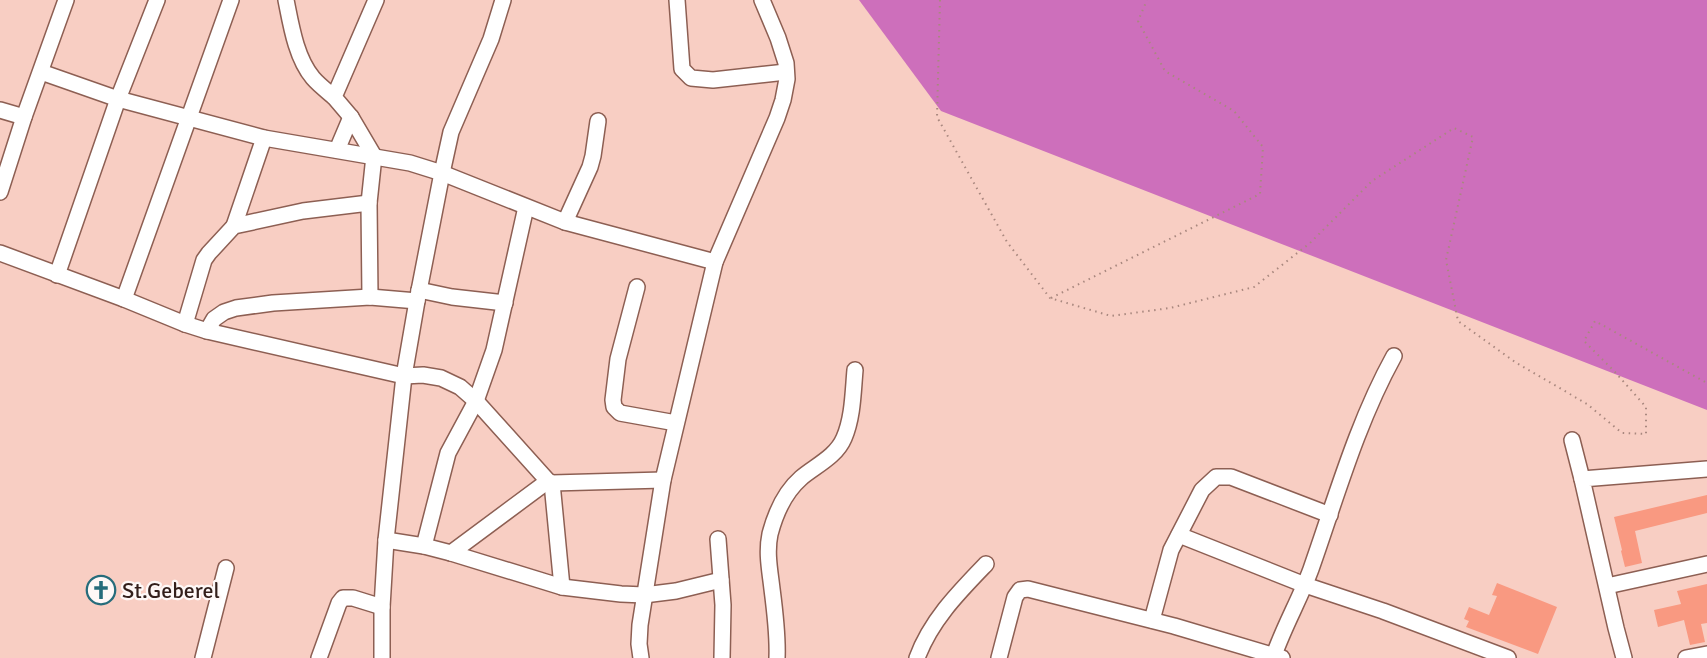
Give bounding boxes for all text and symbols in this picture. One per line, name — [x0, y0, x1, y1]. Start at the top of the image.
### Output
church icon: St.Geberel — [85, 574, 117, 606]
place label: St.Geberel — [122, 577, 220, 604]

